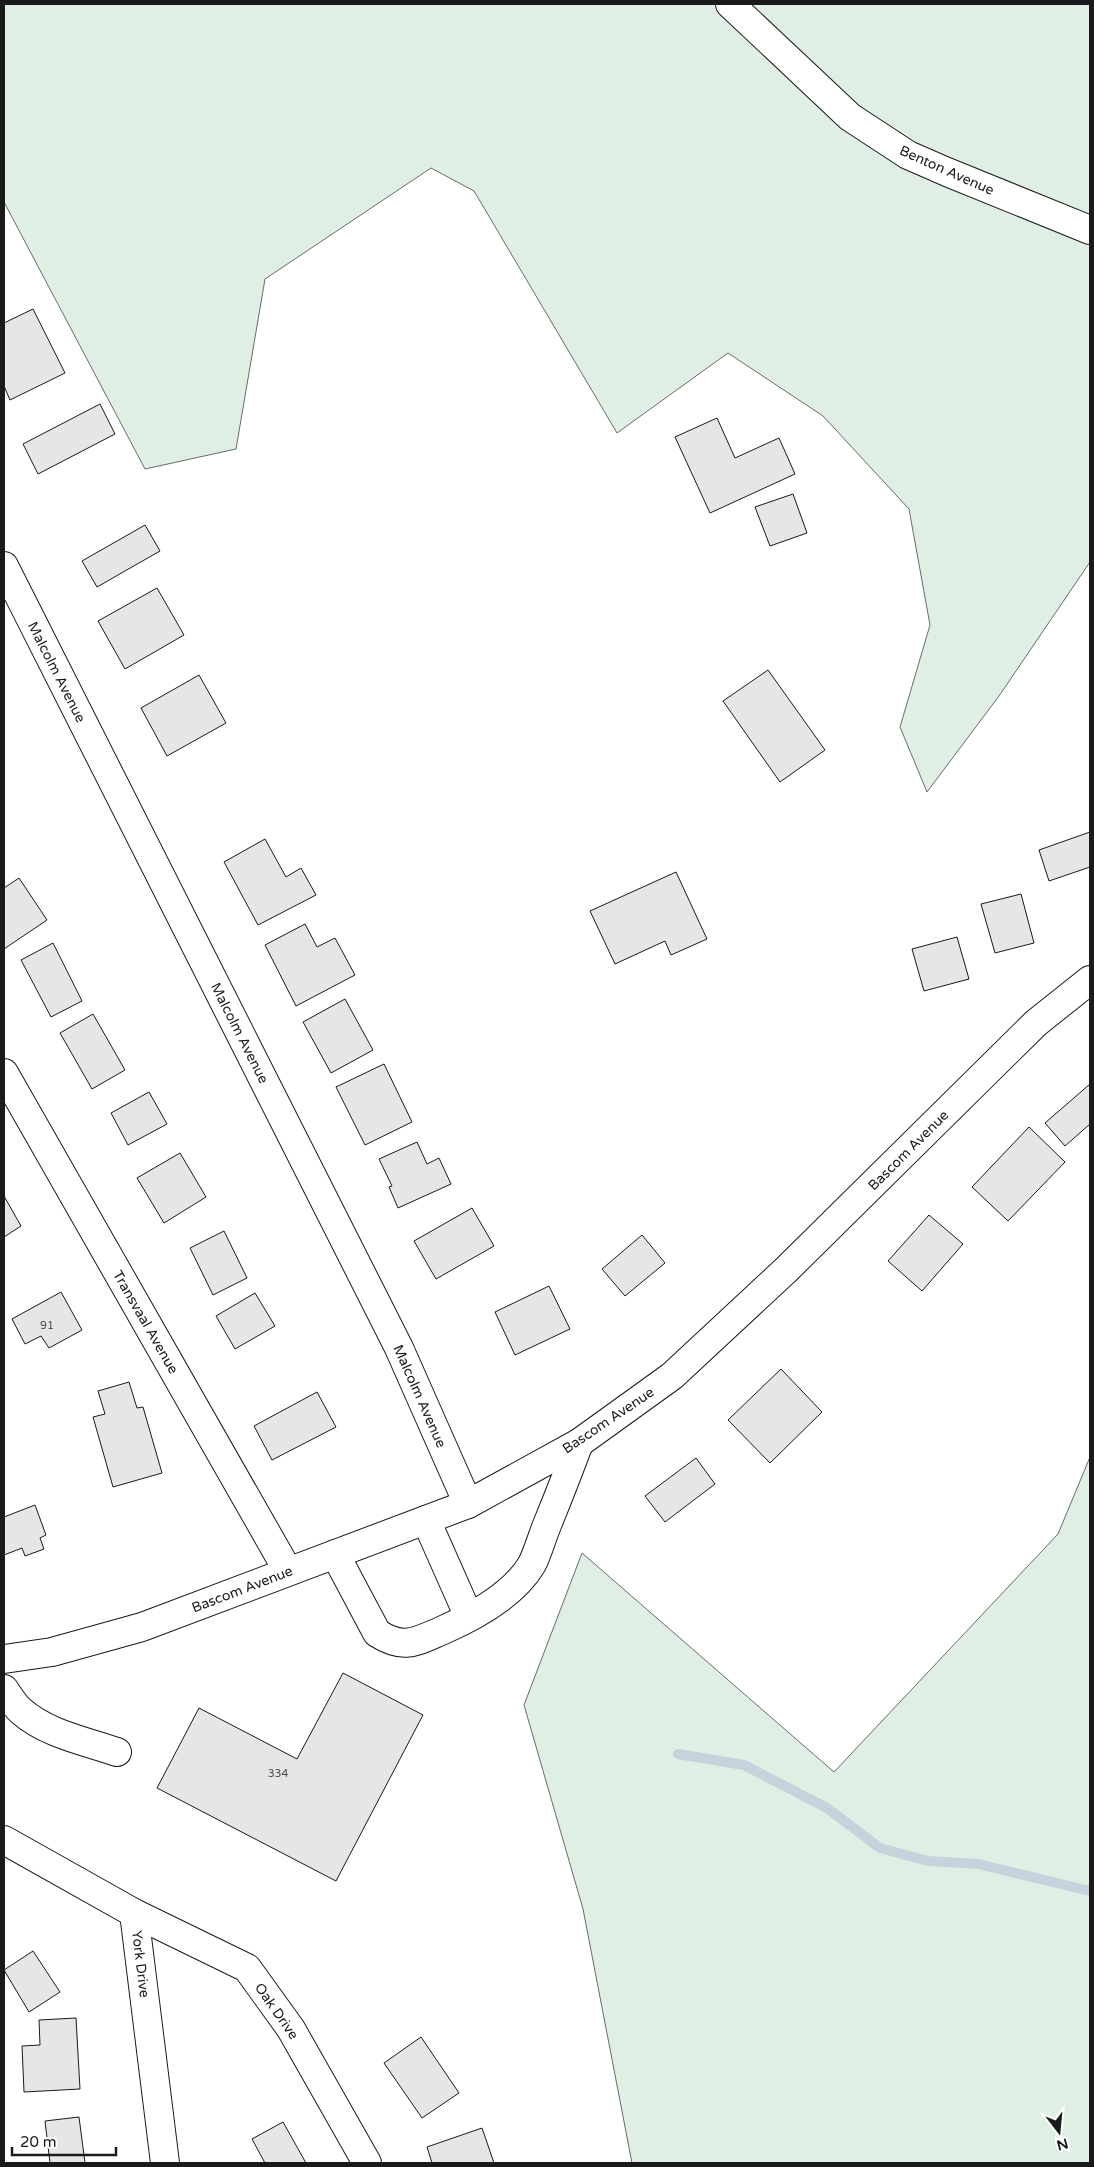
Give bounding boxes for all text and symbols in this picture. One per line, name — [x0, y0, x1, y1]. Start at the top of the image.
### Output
street label: Benton Avenue — [897, 142, 997, 199]
street label: Malcolm Avenue — [24, 619, 89, 726]
street label: Malcolm Avenue — [207, 980, 272, 1087]
street label: Bascom Avenue — [865, 1107, 952, 1194]
street label: Transvaal Avenue — [109, 1268, 182, 1377]
house number: 91 — [40, 1319, 54, 1332]
street label: Malcolm Avenue — [389, 1342, 450, 1450]
street label: Bascom Avenue — [559, 1383, 657, 1457]
street label: Bascom Avenue — [189, 1562, 295, 1617]
house number: 334 — [268, 1767, 288, 1780]
street label: York Drive — [128, 1930, 153, 1999]
street label: Oak Drive — [251, 1980, 302, 2043]
north arrow — [1034, 2107, 1084, 2157]
scale bar — [12, 2124, 116, 2156]
text: 20 m — [20, 2133, 57, 2151]
text: N — [1055, 2134, 1070, 2154]

